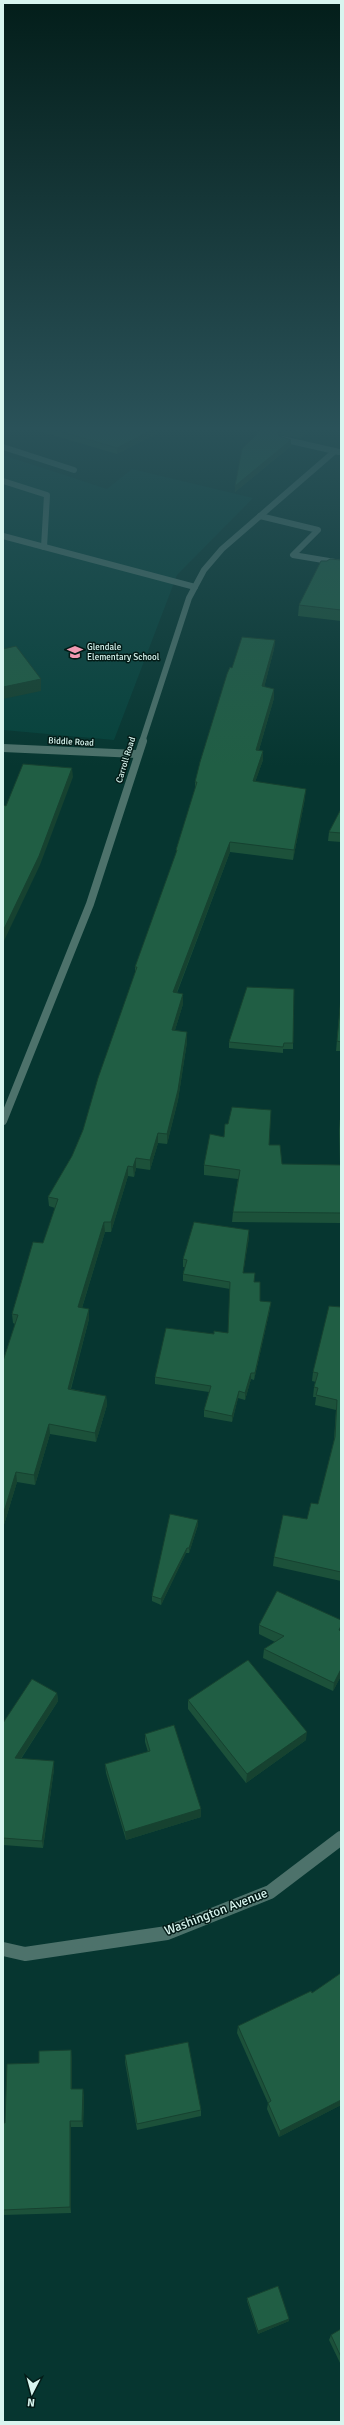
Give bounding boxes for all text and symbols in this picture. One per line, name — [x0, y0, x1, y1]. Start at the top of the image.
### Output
place label: Glendale Elementary School — [87, 642, 160, 663]
school or university icon: Glendale Elementary School — [66, 643, 84, 661]
street label: Biddle Road — [48, 735, 94, 749]
street label: Carroll Road — [114, 735, 138, 784]
street label: Washington Avenue — [162, 1885, 270, 1939]
north arrow — [12, 2373, 52, 2413]
text: N — [27, 2396, 35, 2409]

